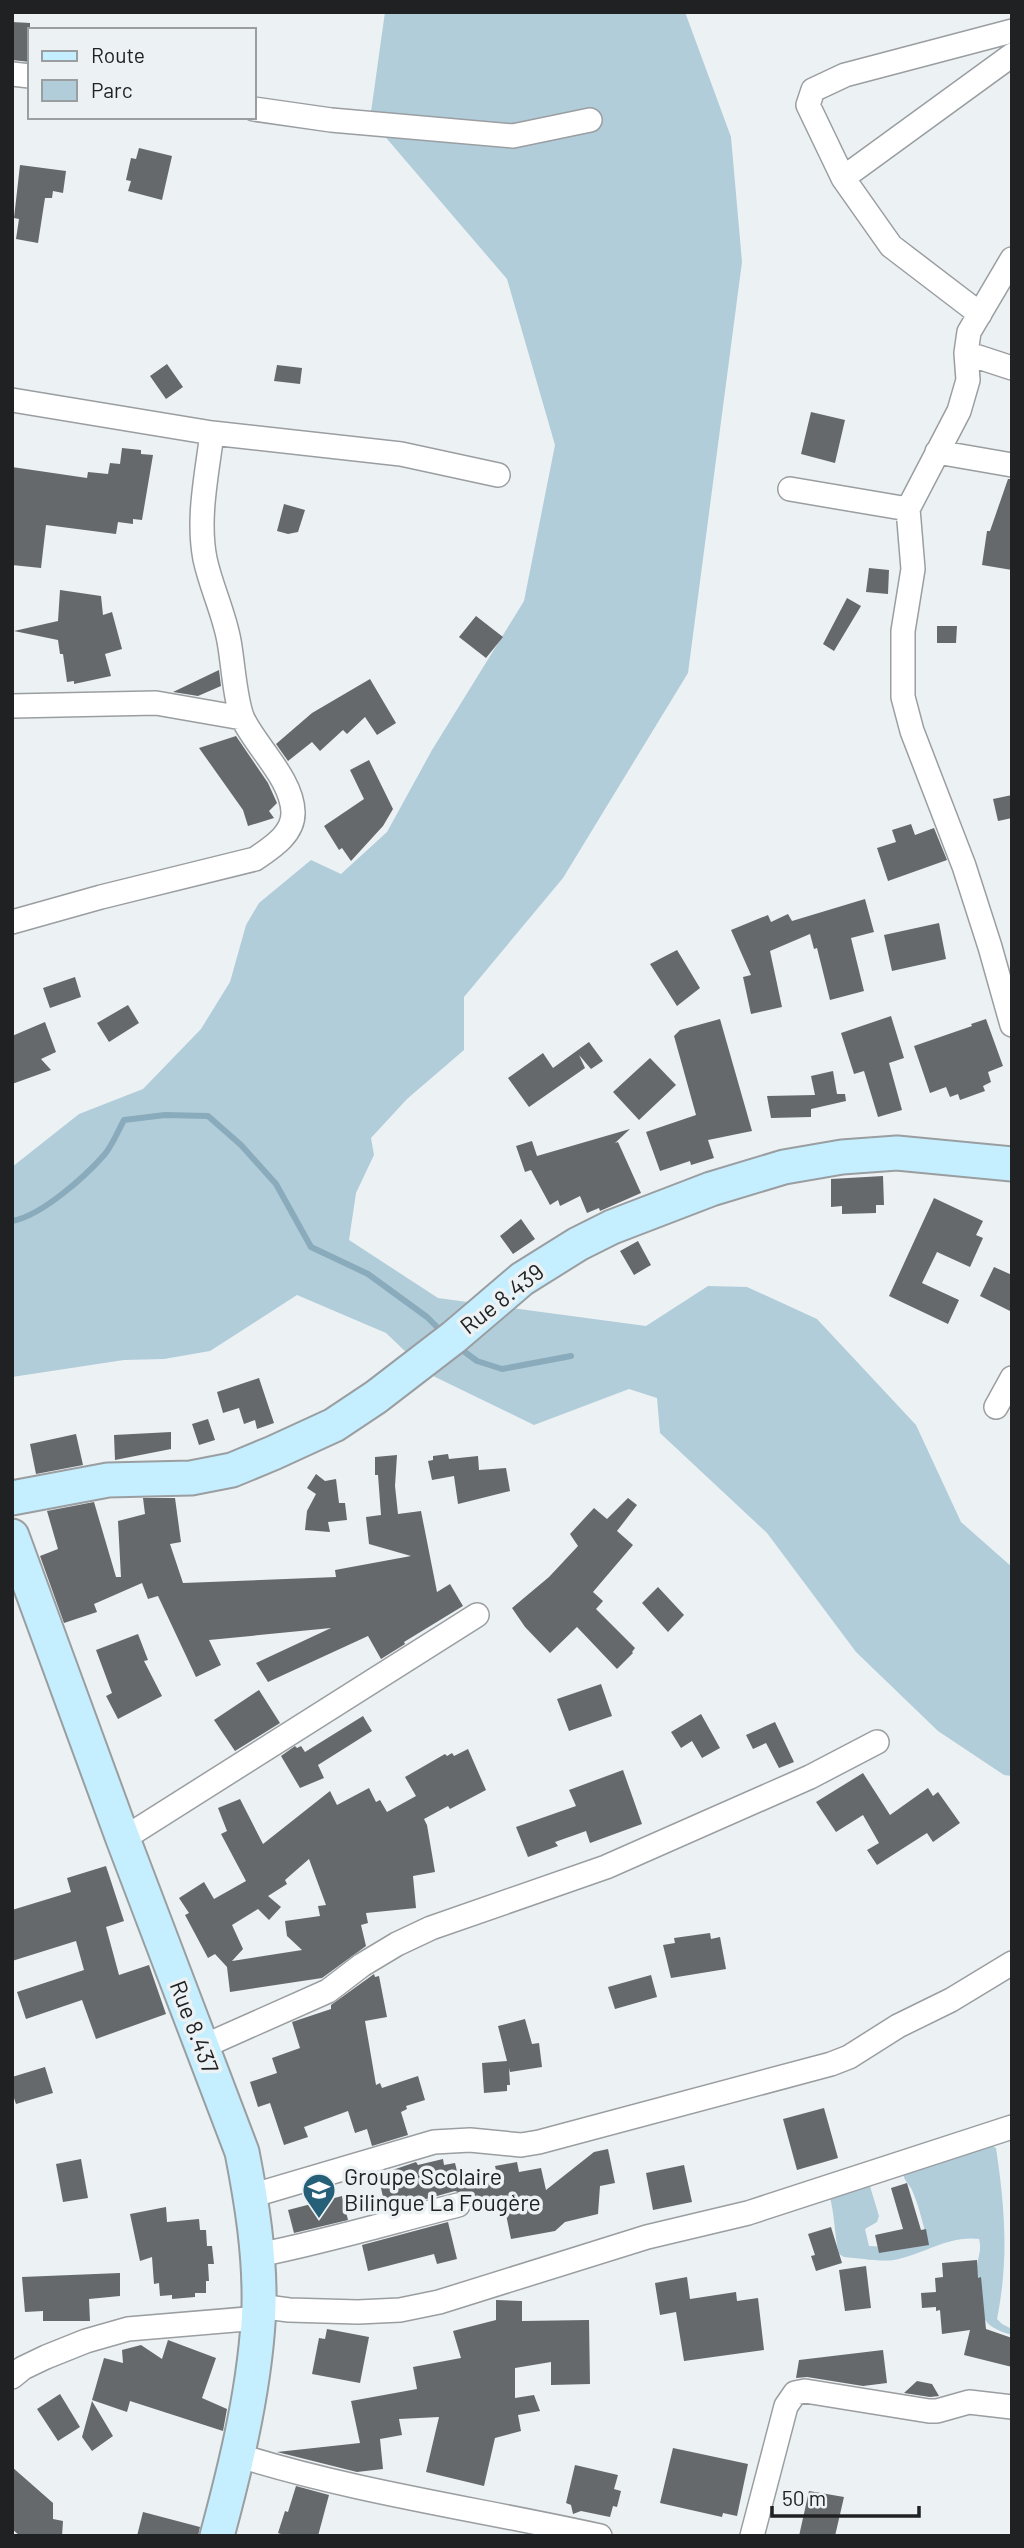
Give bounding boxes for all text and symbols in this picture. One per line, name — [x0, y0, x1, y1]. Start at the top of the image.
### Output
legend — [28, 28, 256, 119]
text: Route — [91, 42, 145, 67]
text: Parc — [91, 77, 133, 102]
street label: Rue 8.439 — [454, 1257, 549, 1339]
street label: Rue 8.437 — [164, 1976, 225, 2077]
place label: Groupe Scolaire Bilingue La Fougère — [344, 2162, 541, 2216]
school or university icon: Groupe Scolaire Bilingue La Fougère — [300, 2171, 338, 2220]
scale bar — [772, 2474, 919, 2518]
text: 50 m — [782, 2485, 826, 2510]

